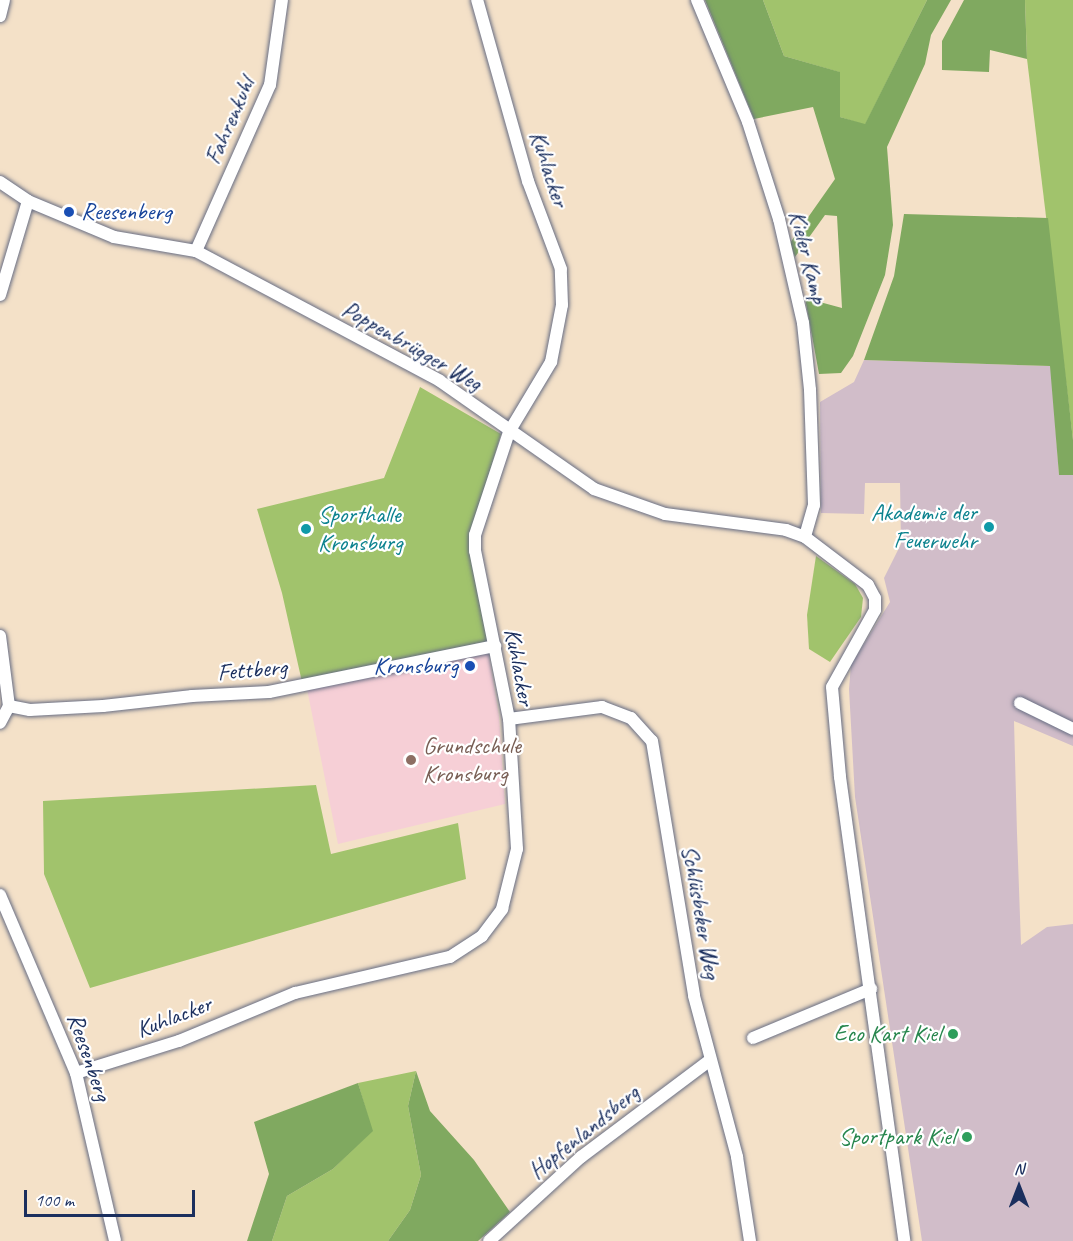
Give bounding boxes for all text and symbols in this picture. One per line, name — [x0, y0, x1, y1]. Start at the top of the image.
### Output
street label: Fahrenkuhl — [199, 73, 261, 169]
street label: Kuhlacker — [523, 127, 575, 211]
place label: Reesenberg — [81, 198, 171, 226]
marker: Reesenberg — [62, 205, 76, 219]
street label: Kieler Kamp — [783, 208, 833, 306]
street label: Poppenbrügger Weg — [337, 294, 487, 398]
place label: Akademie der Feuerwehr — [871, 499, 977, 555]
place label: Sporthalle Kronsburg — [318, 501, 403, 557]
marker: Akademie der Feuerwehr — [982, 520, 996, 534]
marker: Sporthalle Kronsburg — [299, 522, 313, 536]
street label: Kuhlacker — [497, 626, 541, 708]
place label: Kronsburg — [373, 652, 458, 680]
street label: Fettberg — [216, 653, 288, 687]
marker: Kronsburg — [463, 659, 477, 673]
place label: Grundschule Kronsburg — [423, 732, 521, 788]
marker: Grundschule Kronsburg — [404, 753, 418, 767]
street label: Schlüsbeker Weg — [675, 843, 727, 981]
street label: Kuhlacker — [132, 990, 216, 1044]
street label: Reesenberg — [61, 1010, 117, 1104]
place label: Eco Kart Kiel — [833, 1020, 941, 1048]
marker: Eco Kart Kiel — [946, 1027, 960, 1041]
street label: Hopfenlandsberg — [523, 1079, 645, 1185]
place label: Sportpark Kiel — [839, 1123, 955, 1151]
marker: Sportpark Kiel — [960, 1130, 974, 1144]
north arrow — [989, 1157, 1049, 1217]
text: N — [1014, 1159, 1024, 1179]
scale bar — [27, 1178, 198, 1216]
text: 100 m — [35, 1189, 74, 1211]

